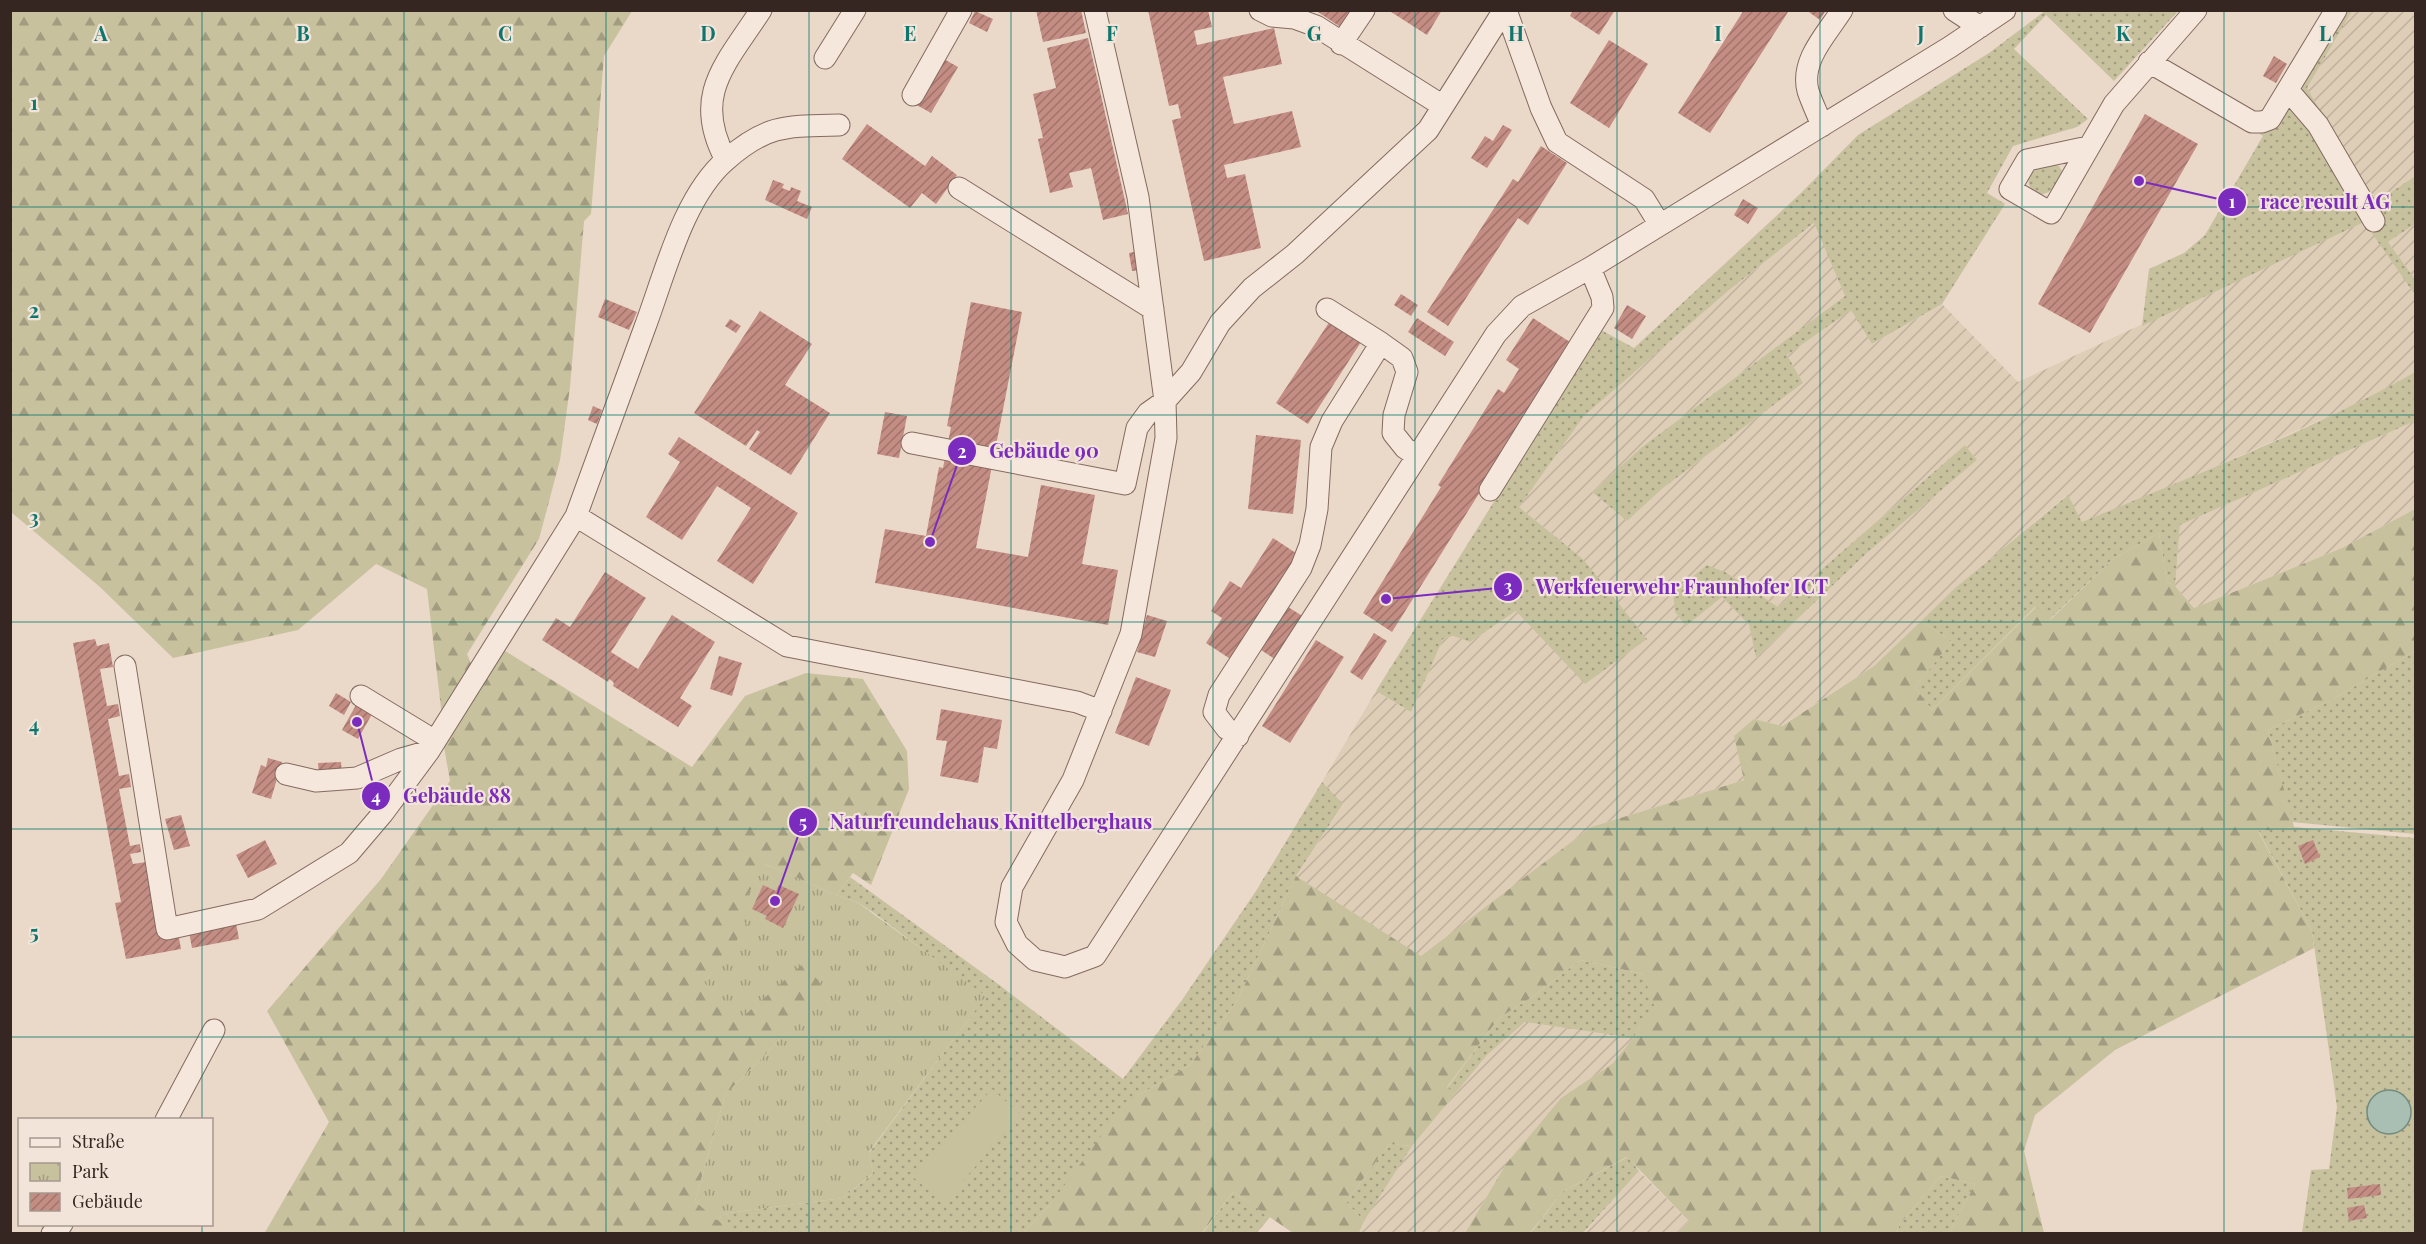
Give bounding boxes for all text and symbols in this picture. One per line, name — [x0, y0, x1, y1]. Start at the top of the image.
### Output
text: A — [93, 19, 108, 46]
text: B — [296, 19, 310, 46]
text: C — [498, 19, 512, 46]
text: D — [700, 19, 716, 46]
text: E — [904, 19, 916, 46]
text: F — [1106, 19, 1118, 46]
text: G — [1307, 19, 1322, 46]
text: H — [1508, 19, 1524, 46]
text: I — [1714, 19, 1722, 46]
text: J — [1916, 19, 1925, 46]
text: K — [2116, 19, 2131, 46]
text: L — [2319, 19, 2331, 46]
text: 1 — [30, 88, 38, 115]
callout: race result AG — [2217, 183, 2402, 221]
text: race result AG — [2260, 187, 2390, 214]
text: 1 — [2229, 189, 2236, 213]
text: 2 — [29, 296, 39, 323]
callout: Gebäude 90 — [947, 432, 1111, 470]
text: Gebäude 90 — [989, 436, 1099, 463]
text: 2 — [957, 439, 967, 463]
text: 3 — [29, 503, 39, 530]
callout: Werkfeuerwehr Fraunhofer ICT — [1493, 568, 1841, 606]
text: Werkfeuerwehr Fraunhofer ICT — [1535, 572, 1828, 599]
text: 3 — [1504, 574, 1513, 598]
text: 4 — [29, 710, 39, 737]
callout: Gebäude 88 — [361, 777, 523, 815]
text: Gebäude 88 — [403, 781, 511, 808]
text: 4 — [371, 784, 381, 808]
callout: Naturfreundehaus Knittelberghaus — [788, 803, 1165, 841]
text: Naturfreundehaus Knittelberghaus — [830, 807, 1152, 834]
text: 5 — [799, 810, 807, 834]
text: 5 — [29, 918, 39, 945]
legend — [18, 1118, 213, 1226]
text: Straße — [72, 1129, 125, 1153]
text: Park — [72, 1159, 109, 1183]
text: Gebäude — [72, 1189, 143, 1213]

